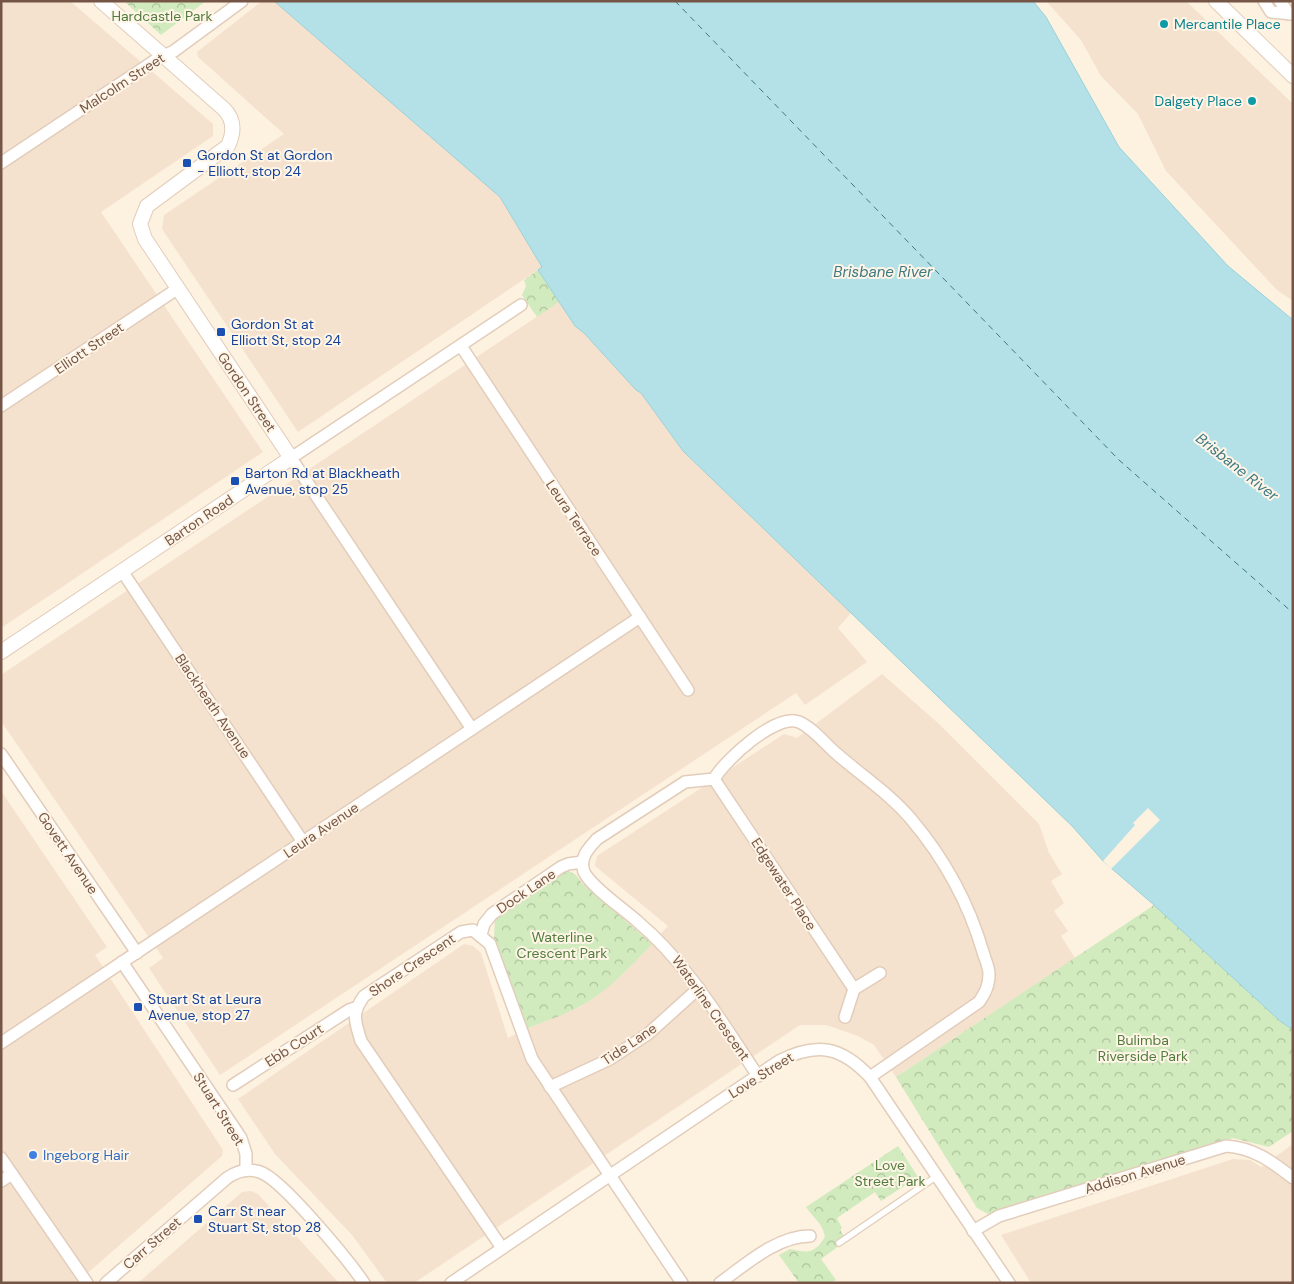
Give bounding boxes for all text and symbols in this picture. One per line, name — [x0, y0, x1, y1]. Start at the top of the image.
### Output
park label: Hardcastle Park — [111, 7, 213, 25]
place label: Mercantile Place — [1174, 15, 1281, 33]
marker: Mercantile Place — [1158, 18, 1170, 30]
street label: Malcolm Street — [76, 49, 168, 117]
place label: Dalgety Place — [1155, 92, 1242, 110]
marker: Dalgety Place — [1246, 95, 1258, 107]
place label: Gordon St at Gordon - Elliott, stop 24 — [197, 146, 333, 180]
marker: Gordon St at Gordon - Elliott, stop 24 — [181, 157, 193, 169]
water label: Brisbane River — [833, 262, 933, 282]
place label: Gordon St at Elliott St, stop 24 — [231, 315, 341, 349]
street label: Elliott Street — [51, 318, 127, 378]
marker: Gordon St at Elliott St, stop 24 — [215, 326, 227, 338]
street label: Gordon Street — [214, 349, 280, 435]
water label: Brisbane River — [1192, 429, 1283, 506]
place label: Barton Rd at Blackheath Avenue, stop 25 — [245, 464, 400, 498]
marker: Barton Rd at Blackheath Avenue, stop 25 — [229, 475, 241, 487]
street label: Leura Terrace — [542, 476, 606, 560]
street label: Barton Road — [161, 490, 237, 550]
street label: Blackheath Avenue — [171, 650, 255, 762]
street label: Leura Avenue — [280, 798, 362, 862]
street label: Govett Avenue — [34, 808, 102, 898]
street label: Edgewater Place — [747, 834, 821, 934]
street label: Dock Lane — [493, 865, 559, 917]
park label: Waterline Crescent Park — [517, 928, 607, 962]
street label: Shore Crescent — [365, 929, 459, 1001]
street label: Waterline Crescent — [668, 952, 754, 1064]
place label: Stuart St at Leura Avenue, stop 27 — [148, 990, 261, 1024]
marker: Stuart St at Leura Avenue, stop 27 — [132, 1001, 144, 1013]
street label: Ebb Court — [261, 1019, 327, 1071]
street label: Tide Lane — [598, 1019, 660, 1069]
park label: Bulimba Riverside Park — [1098, 1031, 1188, 1065]
street label: Love Street — [725, 1048, 797, 1102]
street label: Stuart Street — [189, 1069, 249, 1149]
place label: Ingeborg Hair — [43, 1146, 129, 1164]
marker: Ingeborg Hair — [27, 1149, 39, 1161]
street label: Addison Avenue — [1082, 1150, 1188, 1198]
park label: Love Street Park — [854, 1156, 926, 1190]
place label: Carr St near Stuart St, stop 28 — [208, 1202, 321, 1236]
street label: Carr Street — [119, 1213, 185, 1273]
marker: Carr St near Stuart St, stop 28 — [192, 1213, 204, 1225]

